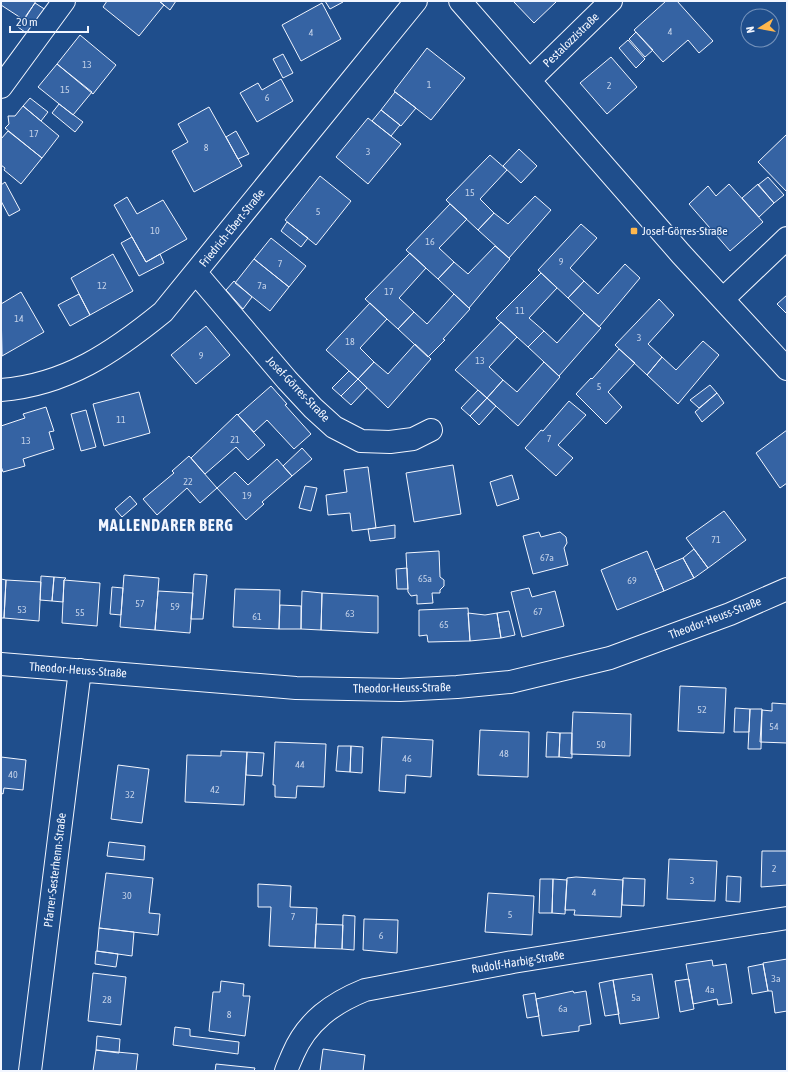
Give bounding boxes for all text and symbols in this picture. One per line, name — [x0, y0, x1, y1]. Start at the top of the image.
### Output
scale bar — [10, 8, 88, 34]
north arrow — [740, 8, 780, 48]
street label: Pestalozzistraße — [540, 10, 602, 70]
text: 20 m — [16, 15, 38, 29]
house number: 4 — [668, 26, 673, 37]
text: N — [744, 26, 757, 34]
house number: 4 — [309, 27, 314, 38]
house number: 13 — [82, 59, 92, 70]
house number: 1 — [427, 79, 432, 90]
house number: 2 — [607, 80, 612, 91]
house number: 15 — [60, 84, 70, 95]
house number: 6 — [265, 92, 270, 103]
house number: 17 — [29, 128, 39, 139]
house number: 8 — [204, 142, 209, 153]
house number: 3 — [366, 146, 371, 157]
street label: Friedrich-Ebert-Straße — [196, 186, 268, 270]
house number: 15 — [465, 187, 475, 198]
house number: 5 — [316, 206, 321, 217]
place label: Josef-Görres-Straße — [642, 224, 728, 238]
house number: 10 — [150, 225, 160, 236]
marker: Josef-Görres-Straße — [629, 226, 639, 236]
house number: 16 — [425, 236, 435, 247]
house number: 9 — [559, 256, 564, 267]
house number: 7 — [278, 258, 283, 269]
house number: 12 — [97, 280, 107, 291]
house number: 7a — [257, 280, 267, 291]
house number: 17 — [384, 286, 394, 297]
house number: 11 — [515, 305, 525, 316]
house number: 14 — [14, 313, 24, 324]
house number: 3 — [637, 332, 642, 343]
house number: 18 — [345, 336, 355, 347]
house number: 9 — [199, 350, 204, 361]
street label: Josef-Görres-Straße — [263, 353, 333, 425]
house number: 13 — [475, 355, 485, 366]
house number: 5 — [597, 381, 602, 392]
house number: 11 — [116, 414, 126, 425]
house number: 7 — [547, 433, 552, 444]
house number: 21 — [230, 434, 240, 445]
house number: 13 — [21, 435, 31, 446]
house number: 22 — [183, 476, 193, 487]
house number: 19 — [242, 490, 252, 501]
district label: MALLENDARER BERG — [98, 516, 234, 534]
house number: 71 — [711, 534, 721, 545]
house number: 67a — [540, 552, 554, 563]
house number: 65a — [418, 573, 432, 584]
house number: 69 — [627, 575, 637, 586]
street label: Theodor-Heuss-Straße — [667, 594, 763, 642]
house number: 57 — [135, 598, 145, 609]
house number: 59 — [170, 601, 180, 612]
house number: 53 — [17, 604, 27, 615]
house number: 67 — [533, 606, 543, 617]
house number: 55 — [75, 607, 85, 618]
house number: 63 — [345, 608, 355, 619]
house number: 61 — [252, 611, 262, 622]
house number: 65 — [439, 619, 449, 630]
street label: Theodor-Heuss-Straße — [29, 660, 127, 680]
street label: Theodor-Heuss-Straße — [353, 680, 451, 696]
house number: 52 — [697, 704, 707, 715]
house number: 54 — [769, 721, 779, 732]
house number: 50 — [596, 739, 606, 750]
house number: 48 — [499, 748, 509, 759]
house number: 46 — [402, 753, 412, 764]
house number: 44 — [295, 759, 305, 770]
house number: 40 — [8, 769, 18, 780]
house number: 42 — [210, 784, 220, 795]
house number: 32 — [125, 789, 135, 800]
street label: Pfarrer-Sesterhenn-Straße — [41, 812, 69, 928]
house number: 2 — [772, 863, 777, 874]
house number: 3 — [690, 875, 695, 886]
house number: 4 — [592, 887, 597, 898]
house number: 30 — [122, 890, 132, 901]
house number: 5 — [508, 909, 513, 920]
house number: 7 — [291, 911, 296, 922]
house number: 6 — [379, 930, 384, 941]
street label: Rudolf-Harbig-Straße — [471, 948, 565, 976]
house number: 3a — [771, 973, 781, 984]
house number: 4a — [705, 984, 715, 995]
house number: 5a — [631, 992, 641, 1003]
house number: 28 — [102, 994, 112, 1005]
house number: 6a — [558, 1003, 568, 1014]
house number: 8 — [227, 1009, 232, 1020]

